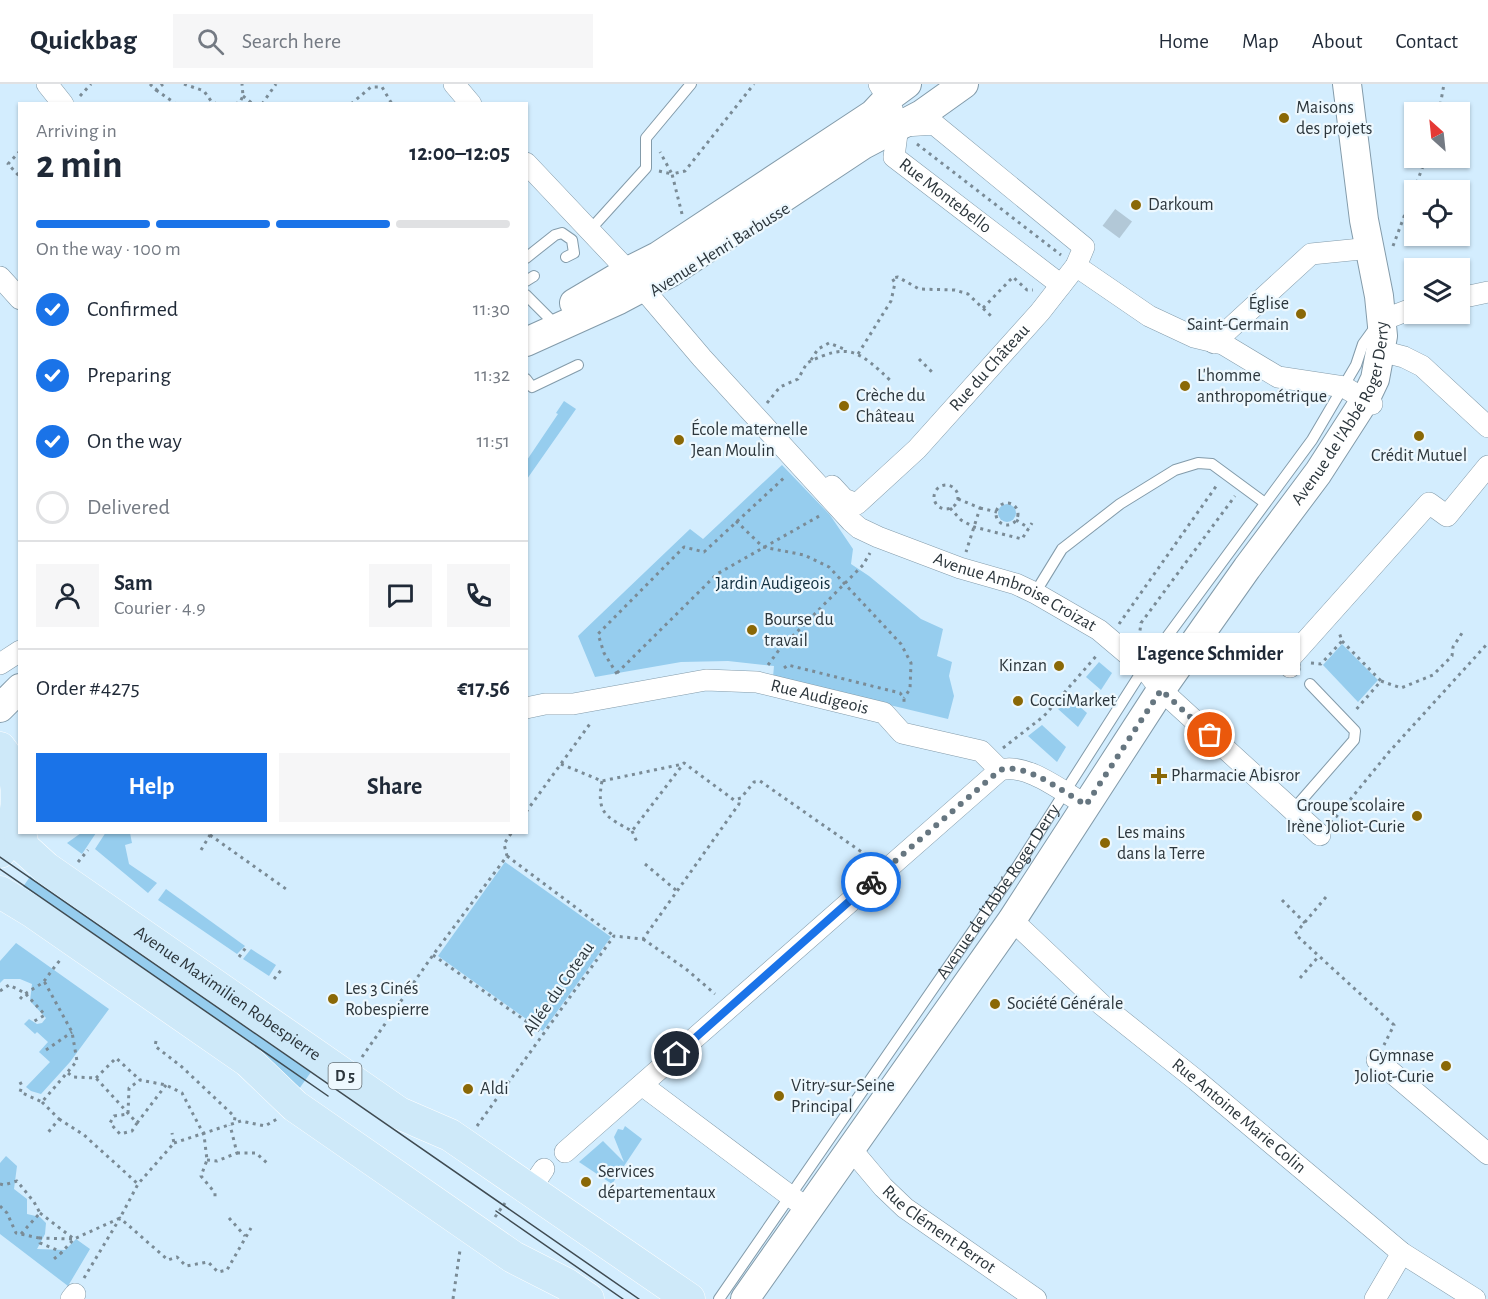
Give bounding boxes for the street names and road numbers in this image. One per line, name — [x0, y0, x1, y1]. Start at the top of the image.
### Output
street label: Rue Montebello — [896, 155, 995, 237]
street label: Avenue Henri Barbusse — [647, 200, 793, 300]
street label: Avenue de l'Abbé Roger Derry — [1288, 320, 1392, 509]
street label: Rue du Château — [946, 321, 1033, 415]
street label: Avenue Ambroise Croizat — [931, 550, 1099, 635]
street label: Rue Audigeois — [769, 677, 870, 718]
street label: Avenue de l'Abbé Roger Derry — [934, 801, 1064, 982]
street label: Avenue Maximilien Robespierre — [131, 923, 324, 1065]
street label: Allée du Coteau — [520, 939, 598, 1039]
street label: Rue Antoine Marie Colin — [1168, 1055, 1309, 1177]
road number: D 5 — [328, 1063, 362, 1089]
street label: Rue Clément Perrot — [878, 1182, 999, 1277]

